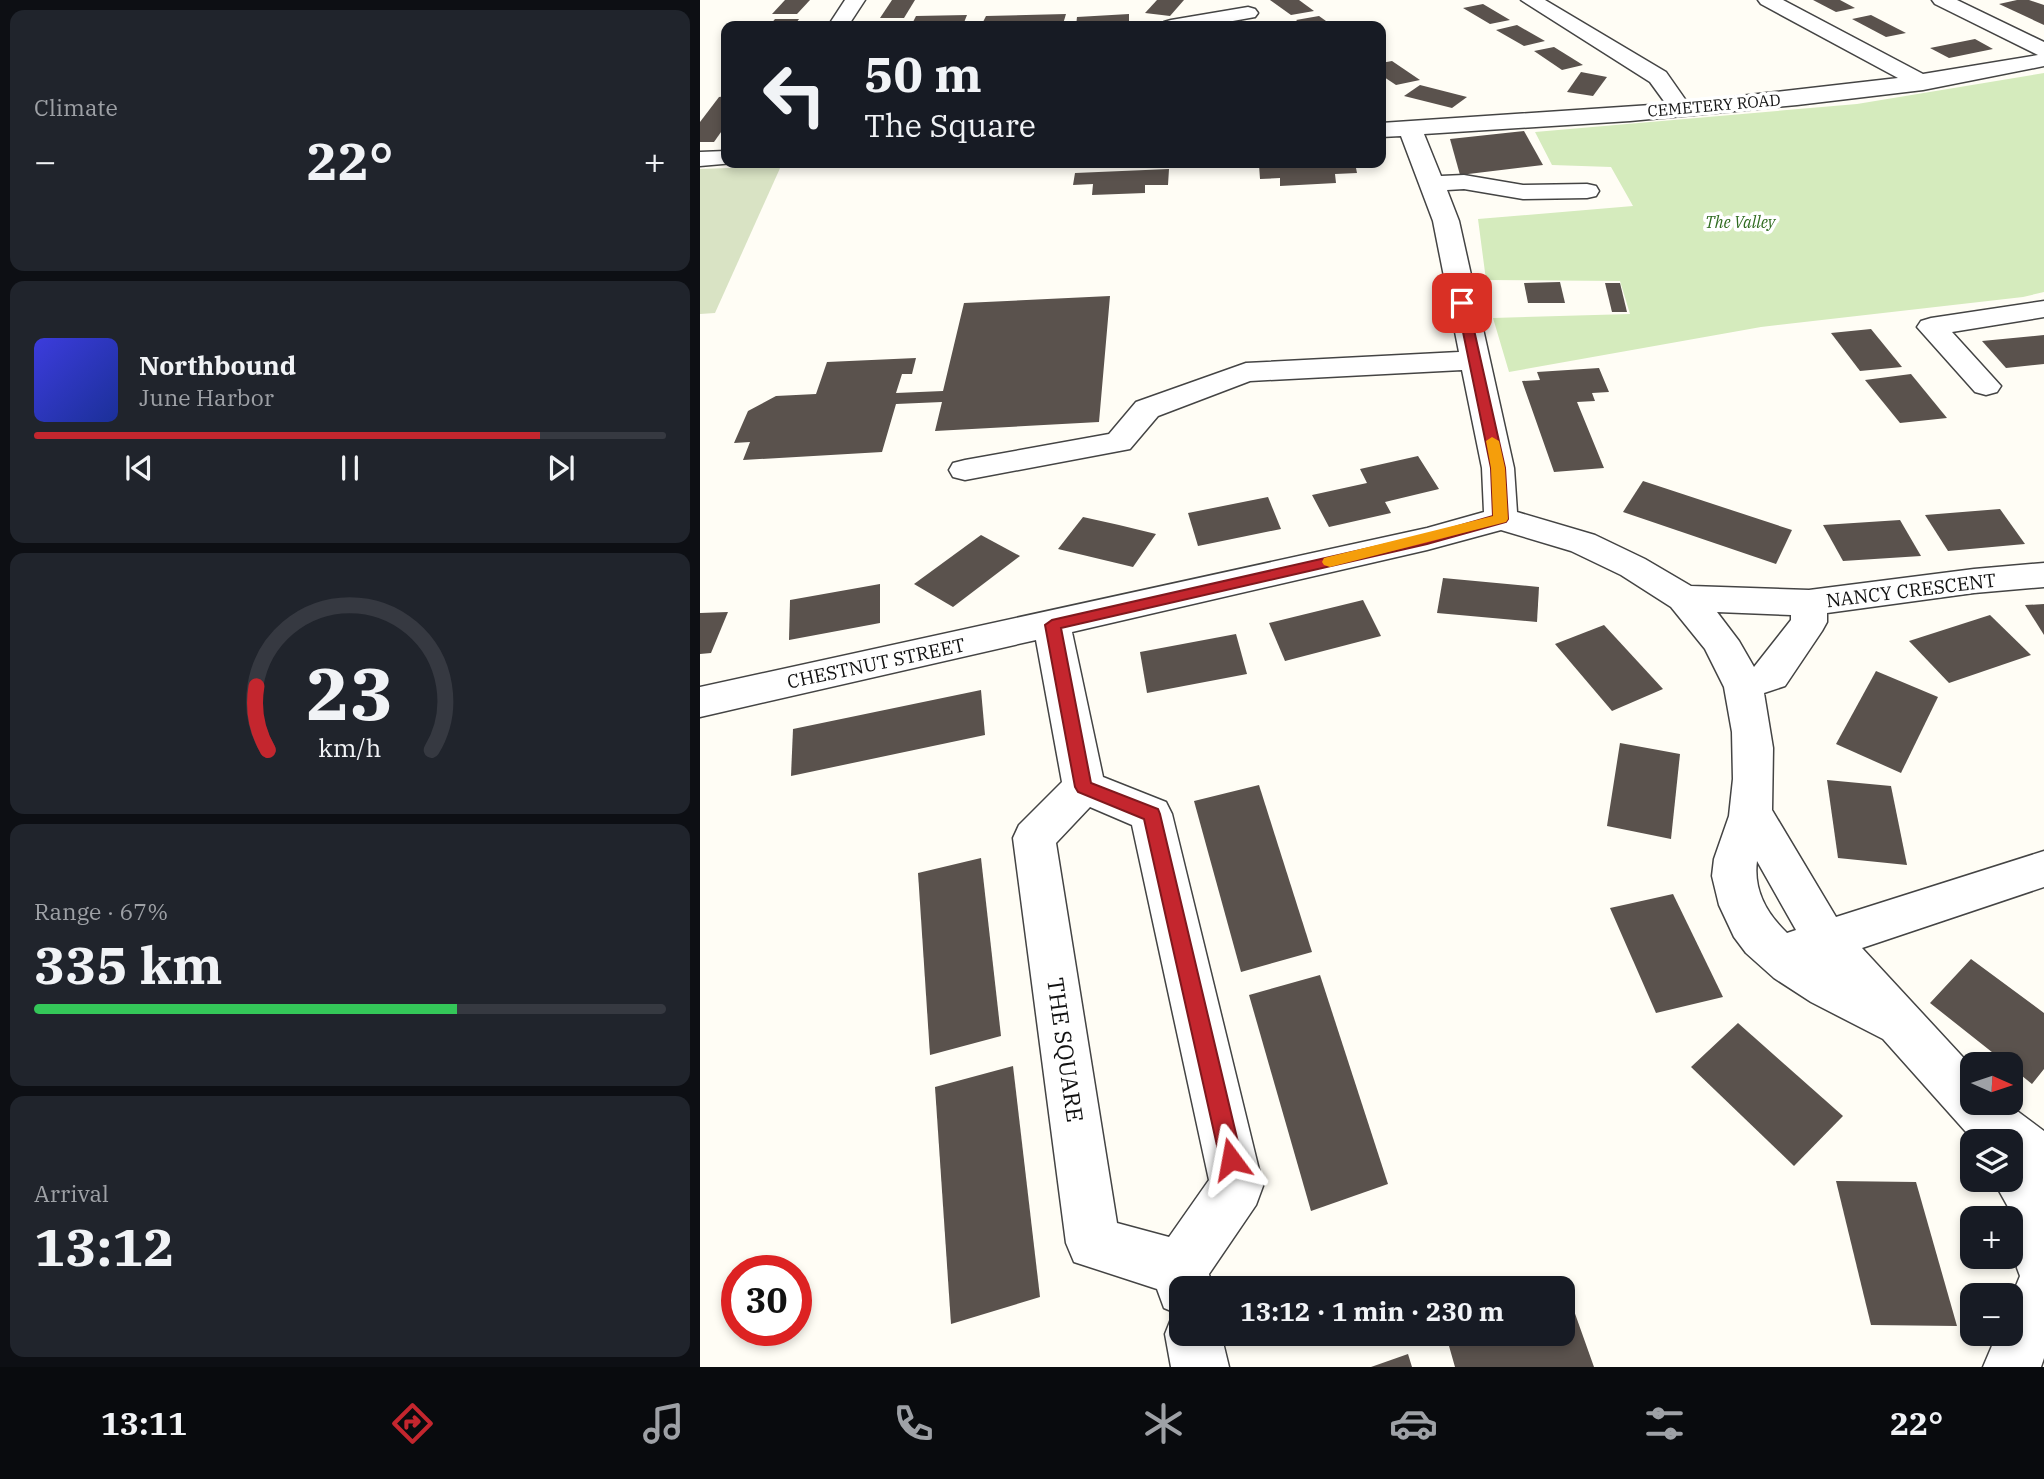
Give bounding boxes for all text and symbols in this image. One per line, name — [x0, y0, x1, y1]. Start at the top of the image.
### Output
text: 50 m — [864, 42, 982, 105]
icon: left — [749, 49, 840, 140]
street label: CEMETERY ROAD — [1647, 89, 1781, 121]
text: Climate — [34, 92, 118, 122]
text: The Square — [864, 104, 1036, 146]
text: 22° — [307, 127, 393, 194]
text: − — [34, 136, 57, 185]
text: + — [643, 136, 666, 185]
park label: The Valley — [1705, 212, 1777, 232]
pin — [1432, 273, 1492, 333]
icon: arrive — [1443, 284, 1481, 322]
text: Northbound — [139, 348, 296, 382]
text: June Harbor — [139, 382, 274, 412]
icon: previous — [120, 449, 158, 487]
icon: pause — [331, 449, 369, 487]
icon: next — [542, 449, 580, 487]
street label: NANCY CRESCENT — [1825, 568, 1997, 612]
street label: CHESTNUT STREET — [785, 632, 967, 694]
text: 23 — [306, 645, 394, 740]
text: km/h — [318, 730, 382, 763]
text: Range · 67% — [34, 896, 168, 926]
text: 335 km — [34, 931, 223, 998]
street label: THE SQUARE — [1041, 976, 1091, 1124]
north arrow — [1960, 1052, 2023, 1115]
map controls — [1960, 1052, 2023, 1346]
position arrow — [1194, 1122, 1268, 1196]
button: layers — [1960, 1129, 2023, 1192]
text: Arrival — [34, 1178, 109, 1208]
button: + — [1960, 1206, 2023, 1269]
text: 13:12 — [34, 1213, 175, 1280]
speed limit sign: 30 — [721, 1255, 812, 1346]
button: − — [1960, 1283, 2023, 1346]
text: 13:12 · 1 min · 230 m — [1240, 1294, 1504, 1328]
icon: directions — [388, 1399, 437, 1448]
icon: music — [639, 1399, 688, 1448]
icon: phone — [889, 1399, 938, 1448]
icon: climate — [1139, 1399, 1188, 1448]
icon: car — [1389, 1399, 1438, 1448]
icon: filters — [1640, 1399, 1689, 1448]
text: 13:11 — [101, 1402, 187, 1444]
text: 22° — [1890, 1402, 1943, 1444]

